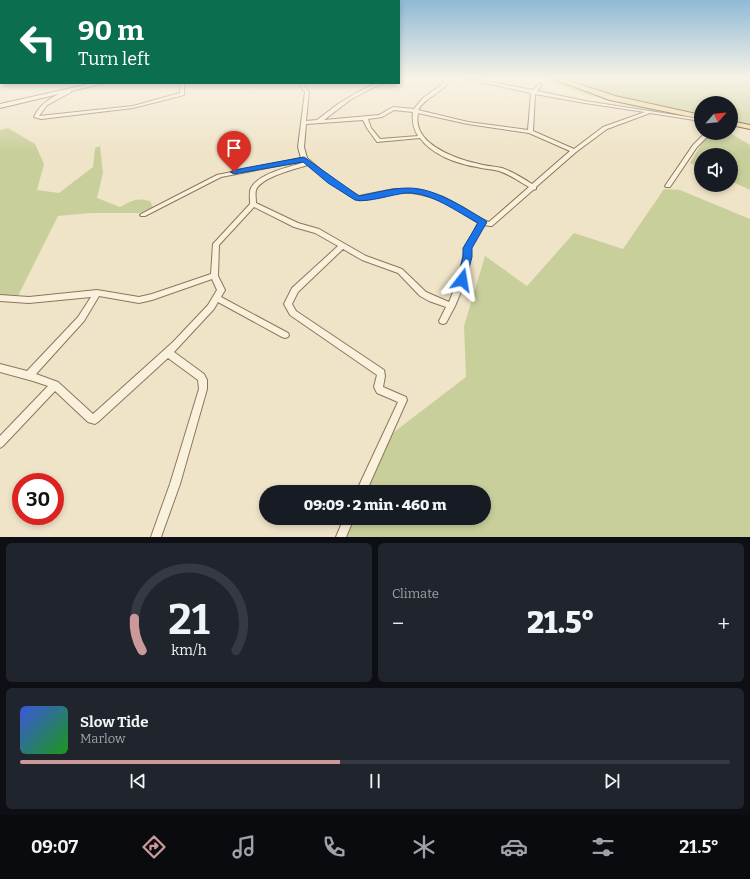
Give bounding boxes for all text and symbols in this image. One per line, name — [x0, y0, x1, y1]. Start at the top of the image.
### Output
text: 90 m — [78, 14, 144, 47]
icon: left — [12, 16, 64, 68]
text: Turn left — [78, 48, 150, 70]
north arrow — [694, 96, 738, 140]
map controls — [694, 96, 738, 192]
pin — [217, 131, 251, 172]
icon: arrive — [223, 137, 245, 159]
button: sound — [694, 148, 738, 192]
position arrow — [441, 259, 483, 301]
speed limit sign: 30 — [12, 473, 64, 525]
text: 09:09 · 2 min · 460 m — [304, 496, 446, 514]
text: Climate — [392, 586, 439, 601]
text: 21 — [168, 594, 210, 644]
text: 21.5° — [527, 605, 595, 641]
text: − — [392, 610, 404, 637]
text: + — [717, 610, 730, 637]
text: km/h — [171, 641, 207, 658]
text: Slow Tide — [80, 713, 148, 731]
text: Marlow — [80, 731, 125, 746]
icon: previous — [127, 770, 149, 792]
icon: pause — [364, 770, 386, 792]
icon: next — [601, 770, 623, 792]
icon: directions — [140, 833, 168, 861]
icon: music — [230, 833, 258, 861]
icon: phone — [320, 833, 348, 861]
icon: climate — [410, 833, 438, 861]
icon: car — [500, 833, 528, 861]
icon: filters — [589, 833, 617, 861]
text: 09:07 — [31, 836, 78, 858]
text: 21.5° — [679, 836, 719, 858]

